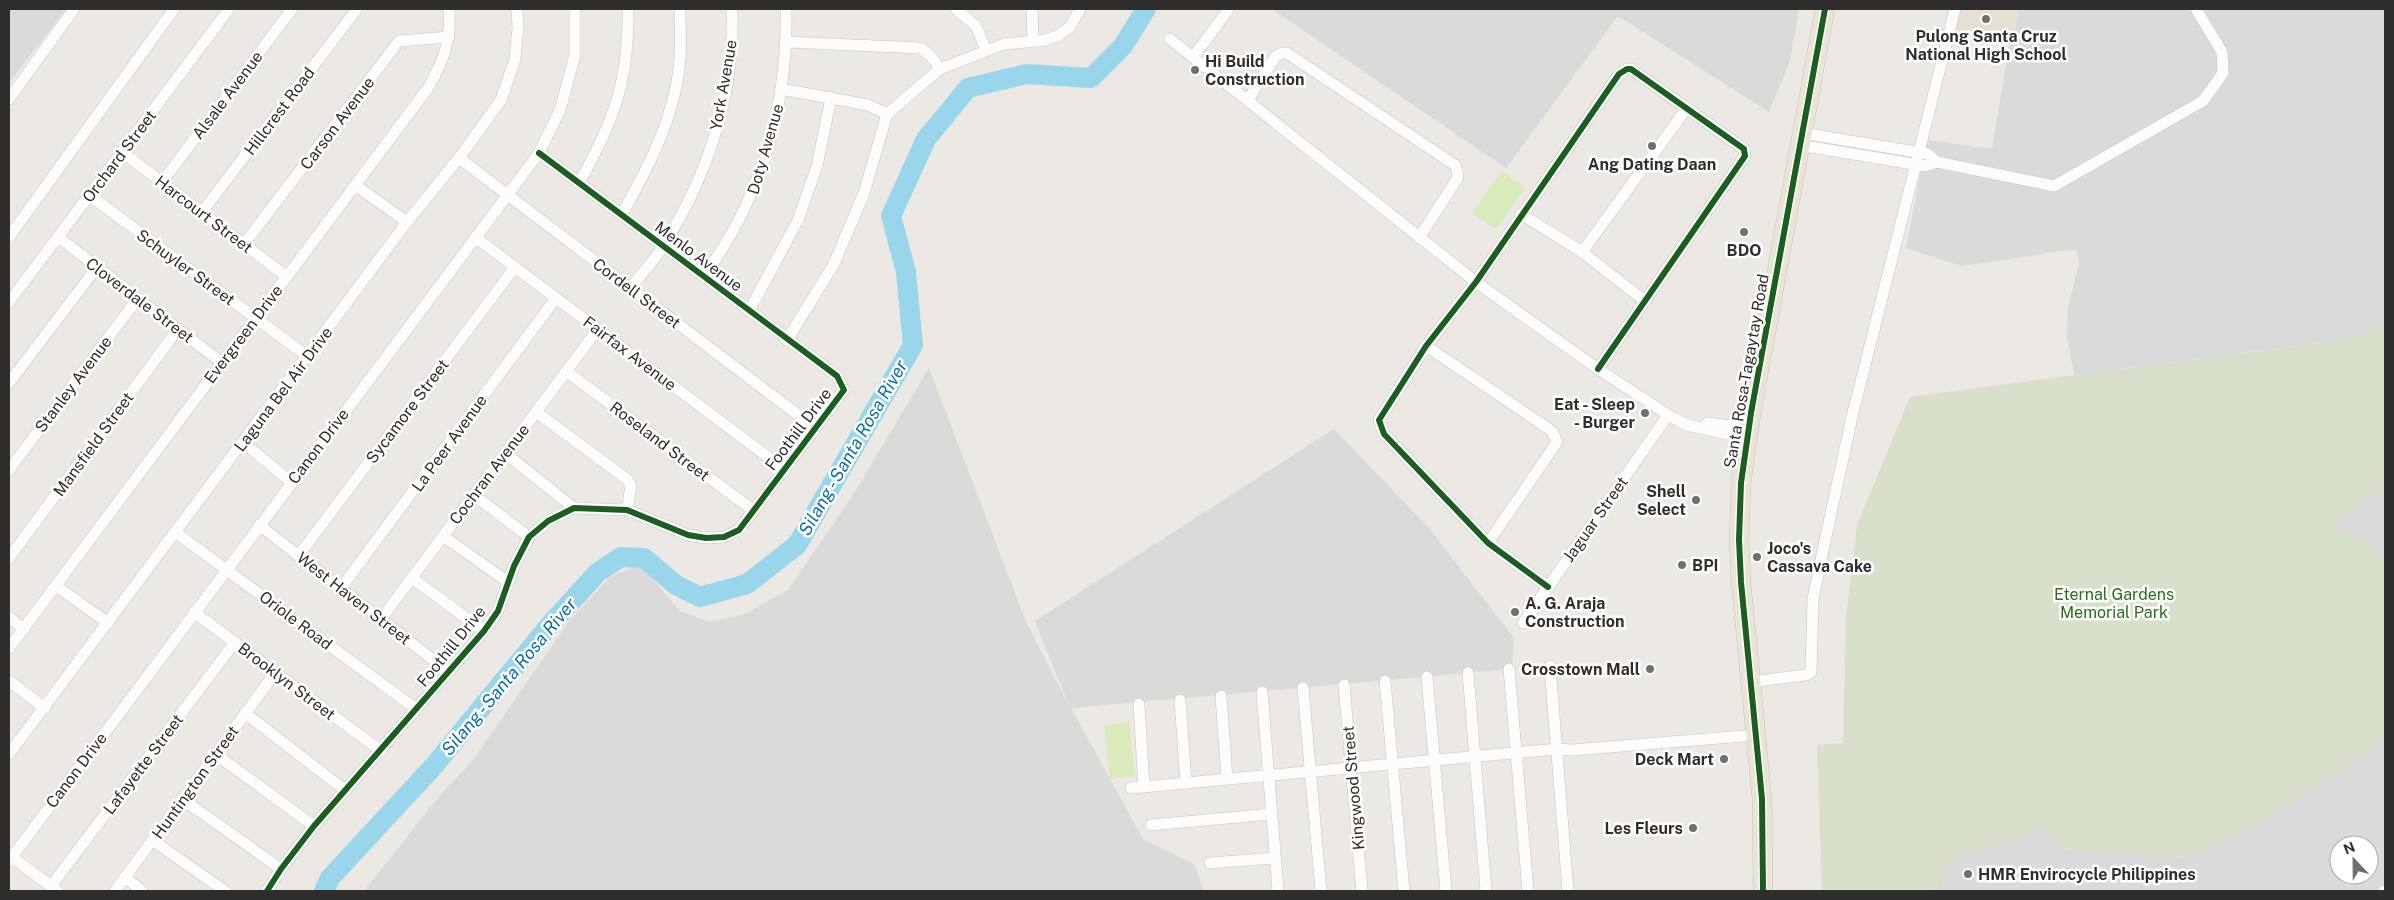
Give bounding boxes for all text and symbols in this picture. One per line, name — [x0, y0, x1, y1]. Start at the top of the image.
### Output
marker: Pulong Santa Cruz National High School — [1980, 13, 1992, 25]
place label: Pulong Santa Cruz National High School — [1905, 27, 2067, 64]
street label: York Avenue — [706, 38, 741, 132]
street label: Alsale Avenue — [188, 48, 267, 143]
place label: Hi Build Construction — [1205, 52, 1304, 89]
street label: Hillcrest Road — [240, 64, 319, 159]
marker: Hi Build Construction — [1189, 64, 1201, 76]
street label: Carson Avenue — [296, 73, 378, 173]
street label: Doty Avenue — [743, 102, 787, 197]
street label: Orchard Street — [79, 106, 160, 206]
marker: Ang Dating Daan — [1646, 140, 1658, 152]
place label: Ang Dating Daan — [1588, 155, 1716, 174]
street label: Harcourt Street — [151, 172, 256, 257]
street label: Menlo Avenue — [651, 217, 746, 295]
street label: Schuyler Street — [133, 225, 239, 309]
marker: BDO — [1738, 226, 1750, 238]
place label: BDO — [1727, 241, 1761, 260]
street label: Cloverdale Street — [82, 254, 197, 347]
street label: Cordell Street — [589, 254, 684, 333]
street label: Santa Rosa-Tagaytay Road — [1720, 272, 1773, 470]
street label: Evergreen Drive — [200, 281, 287, 387]
street label: Fairfax Avenue — [579, 312, 680, 395]
street label: Laguna Bel Air Drive — [230, 323, 337, 455]
street label: Stanley Avenue — [31, 332, 116, 436]
street label: Sycamore Street — [362, 356, 453, 467]
water label: Silang - Santa Rosa River — [794, 356, 911, 539]
street label: Foothill Drive — [761, 384, 836, 474]
street label: Mansfield Street — [49, 389, 138, 500]
street label: La Peer Avenue — [408, 391, 491, 495]
place label: Eat - Sleep - Burger — [1554, 395, 1635, 432]
street label: Roseland Street — [606, 398, 713, 485]
street label: Canon Drive — [284, 405, 353, 488]
marker: Eat - Sleep - Burger — [1639, 407, 1651, 419]
street label: Cochran Avenue — [445, 420, 533, 528]
street label: Jaguar Street — [1559, 473, 1632, 566]
place label: Shell Select — [1637, 482, 1686, 519]
marker: Shell Select — [1690, 494, 1702, 506]
place label: Joco's Cassava Cake — [1767, 539, 1872, 576]
street label: West Haven Street — [293, 548, 414, 649]
marker: Joco's Cassava Cake — [1751, 551, 1763, 563]
place label: BPI — [1692, 556, 1719, 575]
marker: BPI — [1676, 559, 1688, 571]
park label: Eternal Gardens Memorial Park — [2054, 585, 2174, 622]
street label: Oriole Road — [256, 587, 336, 654]
water label: Silang - Santa Rosa River — [437, 594, 581, 760]
place label: A. G. Araja Construction — [1525, 594, 1624, 631]
street label: Foothill Drive — [413, 602, 490, 690]
marker: A. G. Araja Construction — [1509, 606, 1521, 618]
street label: Brooklyn Street — [234, 639, 339, 724]
place label: Crosstown Mall — [1521, 660, 1640, 679]
marker: Crosstown Mall — [1644, 663, 1656, 675]
street label: Lafayette Street — [100, 710, 187, 818]
street label: Huntington Street — [148, 722, 243, 842]
street label: Kingwood Street — [1339, 725, 1368, 851]
street label: Canon Drive — [42, 729, 111, 812]
place label: Deck Mart — [1635, 750, 1714, 769]
marker: Deck Mart — [1718, 753, 1730, 765]
place label: Les Fleurs — [1604, 819, 1683, 838]
marker: Les Fleurs — [1687, 822, 1699, 834]
north arrow — [2329, 835, 2379, 885]
text: N — [2341, 838, 2357, 857]
place label: HMR Envirocycle Philippines — [1978, 865, 2196, 884]
marker: HMR Envirocycle Philippines — [1962, 868, 1974, 880]

